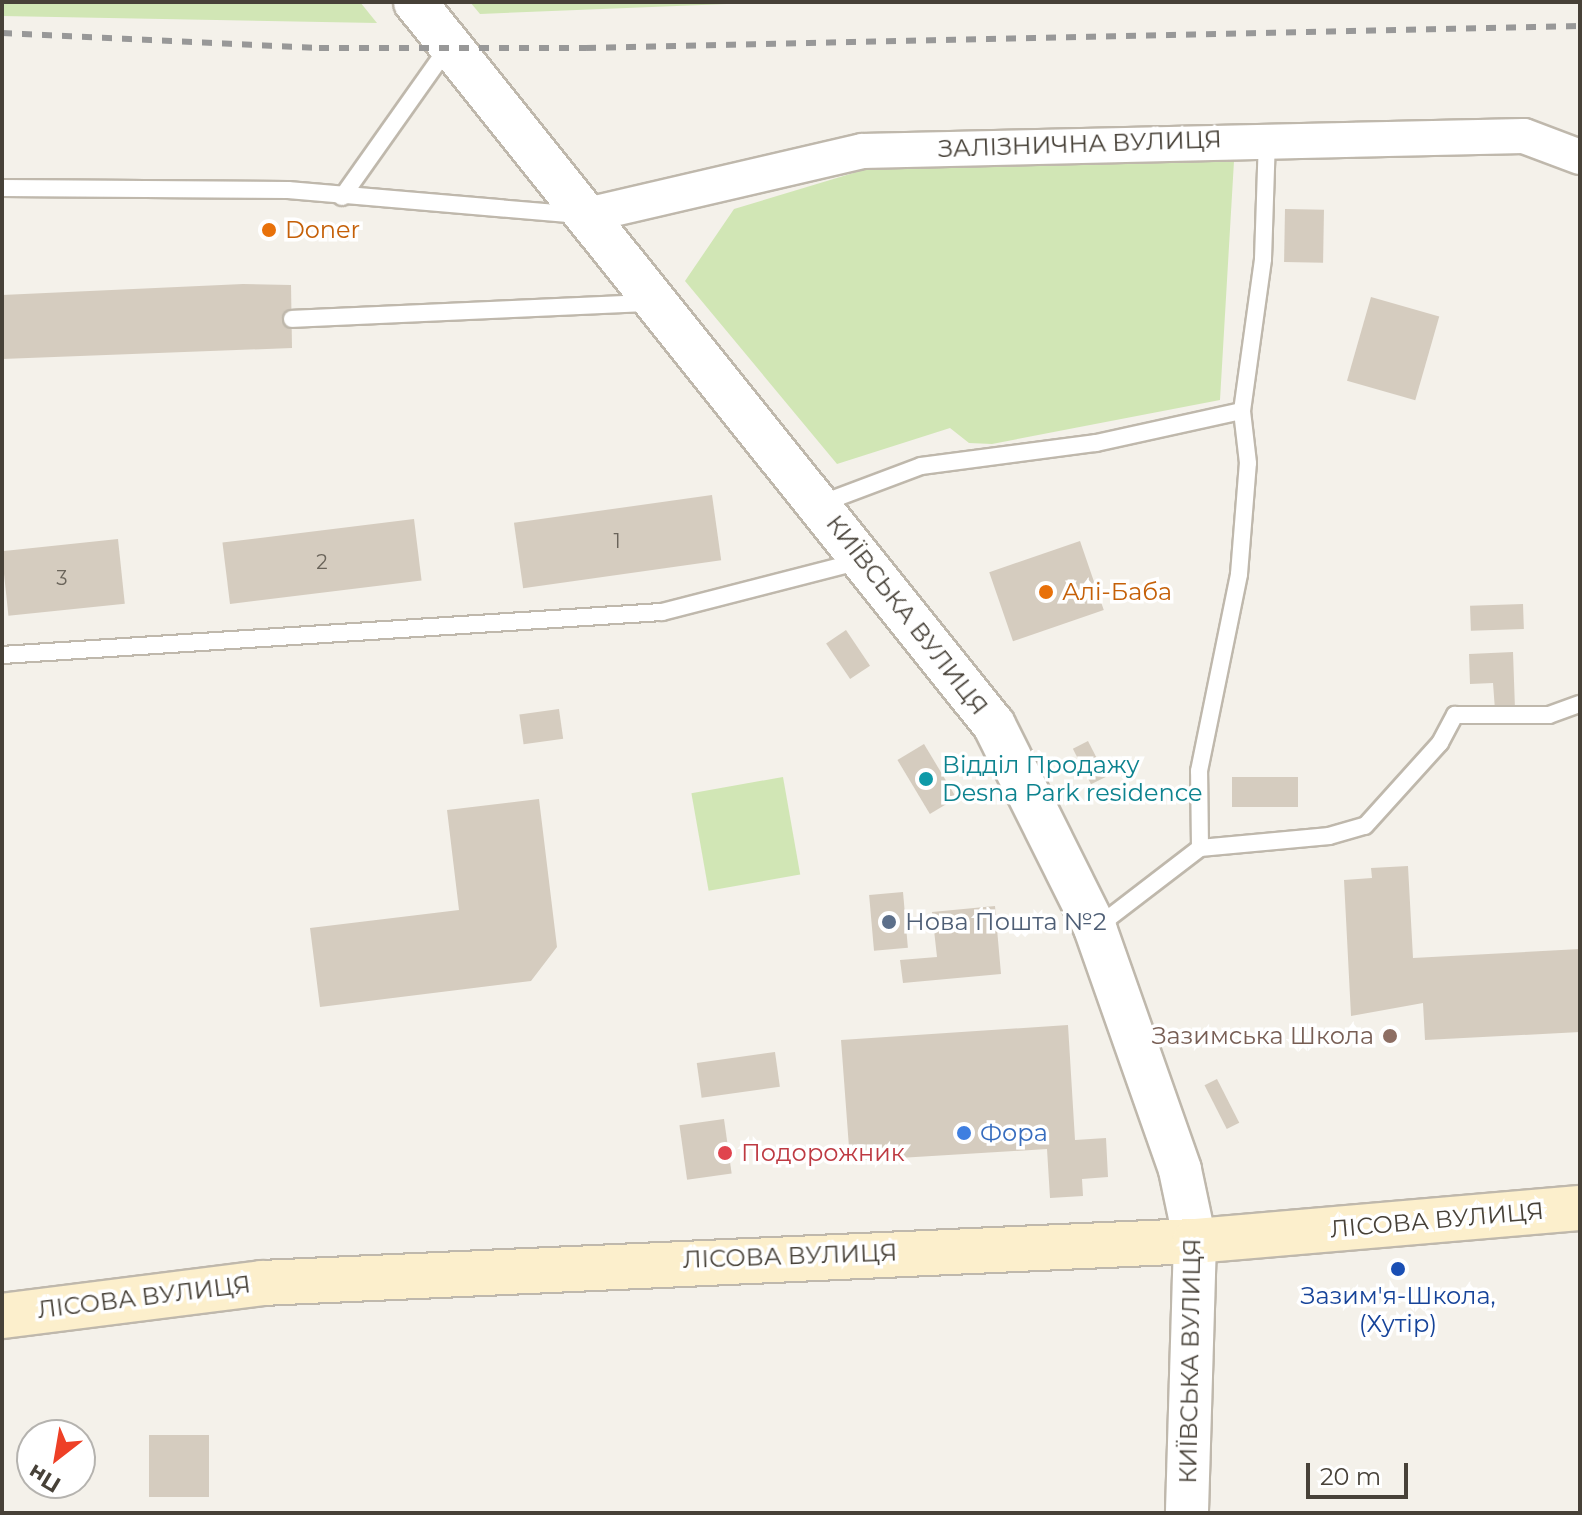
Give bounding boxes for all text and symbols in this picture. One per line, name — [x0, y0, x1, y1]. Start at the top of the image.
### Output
street label: ЗАЛІЗНИЧНА ВУЛИЦЯ — [938, 125, 1222, 163]
place label: Doner — [285, 216, 360, 244]
marker: Doner — [260, 221, 278, 239]
street label: КИЇВСЬКА ВУЛИЦЯ — [820, 509, 994, 721]
house number: 1 — [613, 529, 621, 553]
house number: 2 — [316, 550, 328, 574]
house number: 3 — [56, 566, 68, 590]
place label: Алі-Баба — [1062, 578, 1172, 606]
marker: Алі-Баба — [1037, 583, 1055, 601]
place label: Відділ Продажу Desna Park residence — [942, 751, 1203, 807]
marker: Відділ Продажу Desna Park residence — [917, 770, 935, 788]
place label: Нова Пошта №2 — [905, 908, 1107, 936]
marker: Нова Пошта №2 — [880, 913, 898, 931]
place label: Зазимська Школа — [1152, 1022, 1374, 1050]
marker: Зазимська Школа — [1381, 1027, 1399, 1045]
place label: Фора — [980, 1119, 1048, 1147]
marker: Фора — [955, 1124, 973, 1142]
place label: Подорожник — [741, 1139, 905, 1167]
marker: Подорожник — [716, 1144, 734, 1162]
street label: ЛІСОВА ВУЛИЦЯ — [1329, 1196, 1545, 1244]
street label: ЛІСОВА ВУЛИЦЯ — [682, 1238, 898, 1274]
street label: КИЇВСЬКА ВУЛИЦЯ — [1173, 1238, 1207, 1484]
marker: Зазим'я-Школа, (Хутір) — [1389, 1260, 1407, 1278]
street label: ЛІСОВА ВУЛИЦЯ — [36, 1270, 252, 1324]
place label: Зазим'я-Школа, (Хутір) — [1301, 1282, 1495, 1338]
north arrow — [16, 1419, 96, 1499]
scale bar — [1310, 1447, 1412, 1497]
text: Пн — [23, 1458, 66, 1498]
text: 20 m — [1320, 1462, 1381, 1491]

